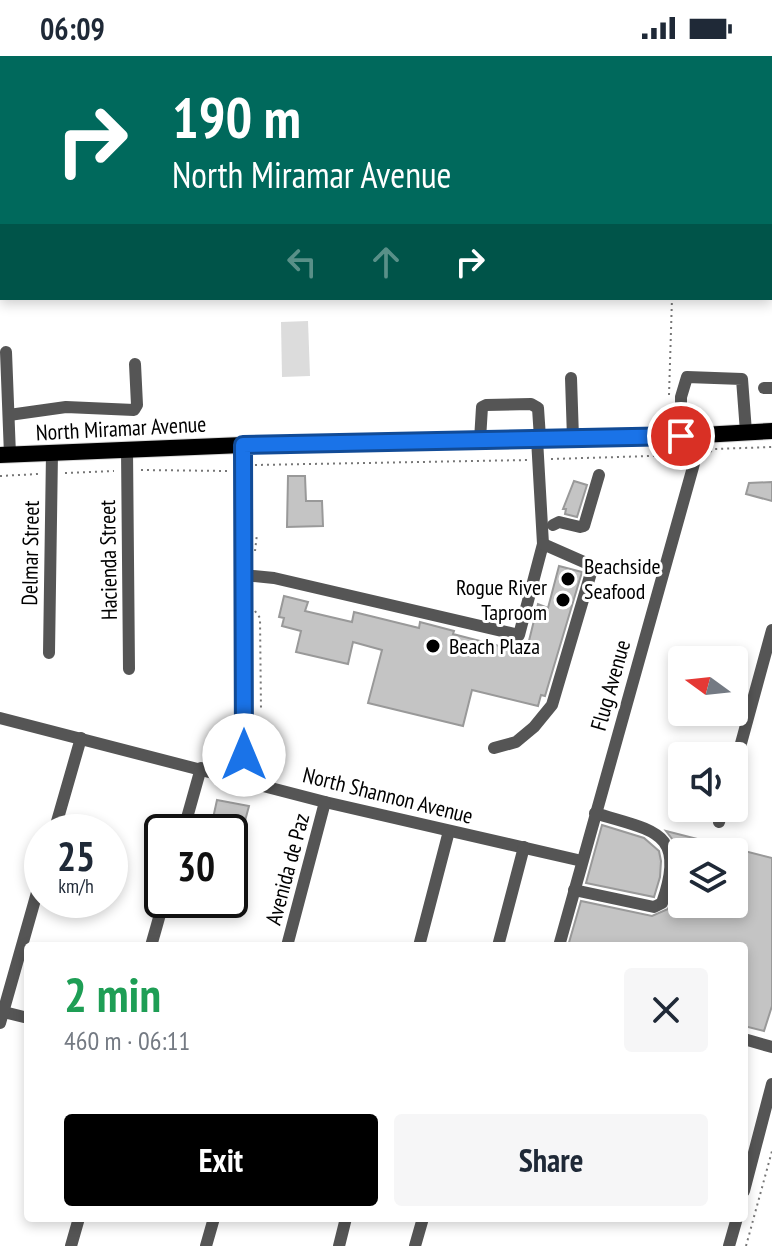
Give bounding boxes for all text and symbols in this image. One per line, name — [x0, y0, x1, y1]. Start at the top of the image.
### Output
text: 06:09 — [40, 9, 105, 48]
text: 190 m — [172, 81, 301, 153]
icon: right — [40, 88, 144, 192]
text: North Miramar Avenue — [172, 151, 451, 198]
icon: left — [280, 240, 324, 284]
icon: ahead — [364, 240, 408, 284]
icon: right — [448, 240, 492, 284]
pin — [647, 402, 715, 470]
street label: North Miramar Avenue — [35, 410, 207, 446]
icon: arrive — [659, 414, 703, 458]
street label: Delmar Street — [15, 500, 45, 606]
street label: Hacienda Street — [93, 500, 123, 620]
place label: Beachside Seafood — [584, 552, 661, 605]
marker: Beachside Seafood — [559, 570, 577, 588]
place label: Rogue River Taproom — [456, 573, 547, 626]
marker: Rogue River Taproom — [554, 591, 572, 609]
place label: Beach Plaza — [449, 632, 540, 660]
street label: Flug Avenue — [584, 636, 636, 734]
marker: Beach Plaza — [424, 637, 442, 655]
north arrow — [668, 646, 748, 726]
map controls — [668, 646, 748, 918]
position arrow — [202, 713, 286, 797]
button: sound — [668, 742, 748, 822]
street label: North Shannon Avenue — [300, 760, 476, 830]
street label: Avenida de Paz — [259, 810, 315, 928]
speed limit sign: 30 — [144, 814, 248, 918]
text: 25 — [57, 830, 95, 882]
button: layers — [668, 838, 748, 918]
text: km/h — [58, 873, 94, 899]
text: 2 min — [64, 963, 161, 1025]
button: close — [624, 968, 708, 1052]
text: 460 m · 06:11 — [64, 1024, 190, 1057]
button: Exit — [64, 1114, 378, 1206]
button: Share — [394, 1114, 708, 1206]

